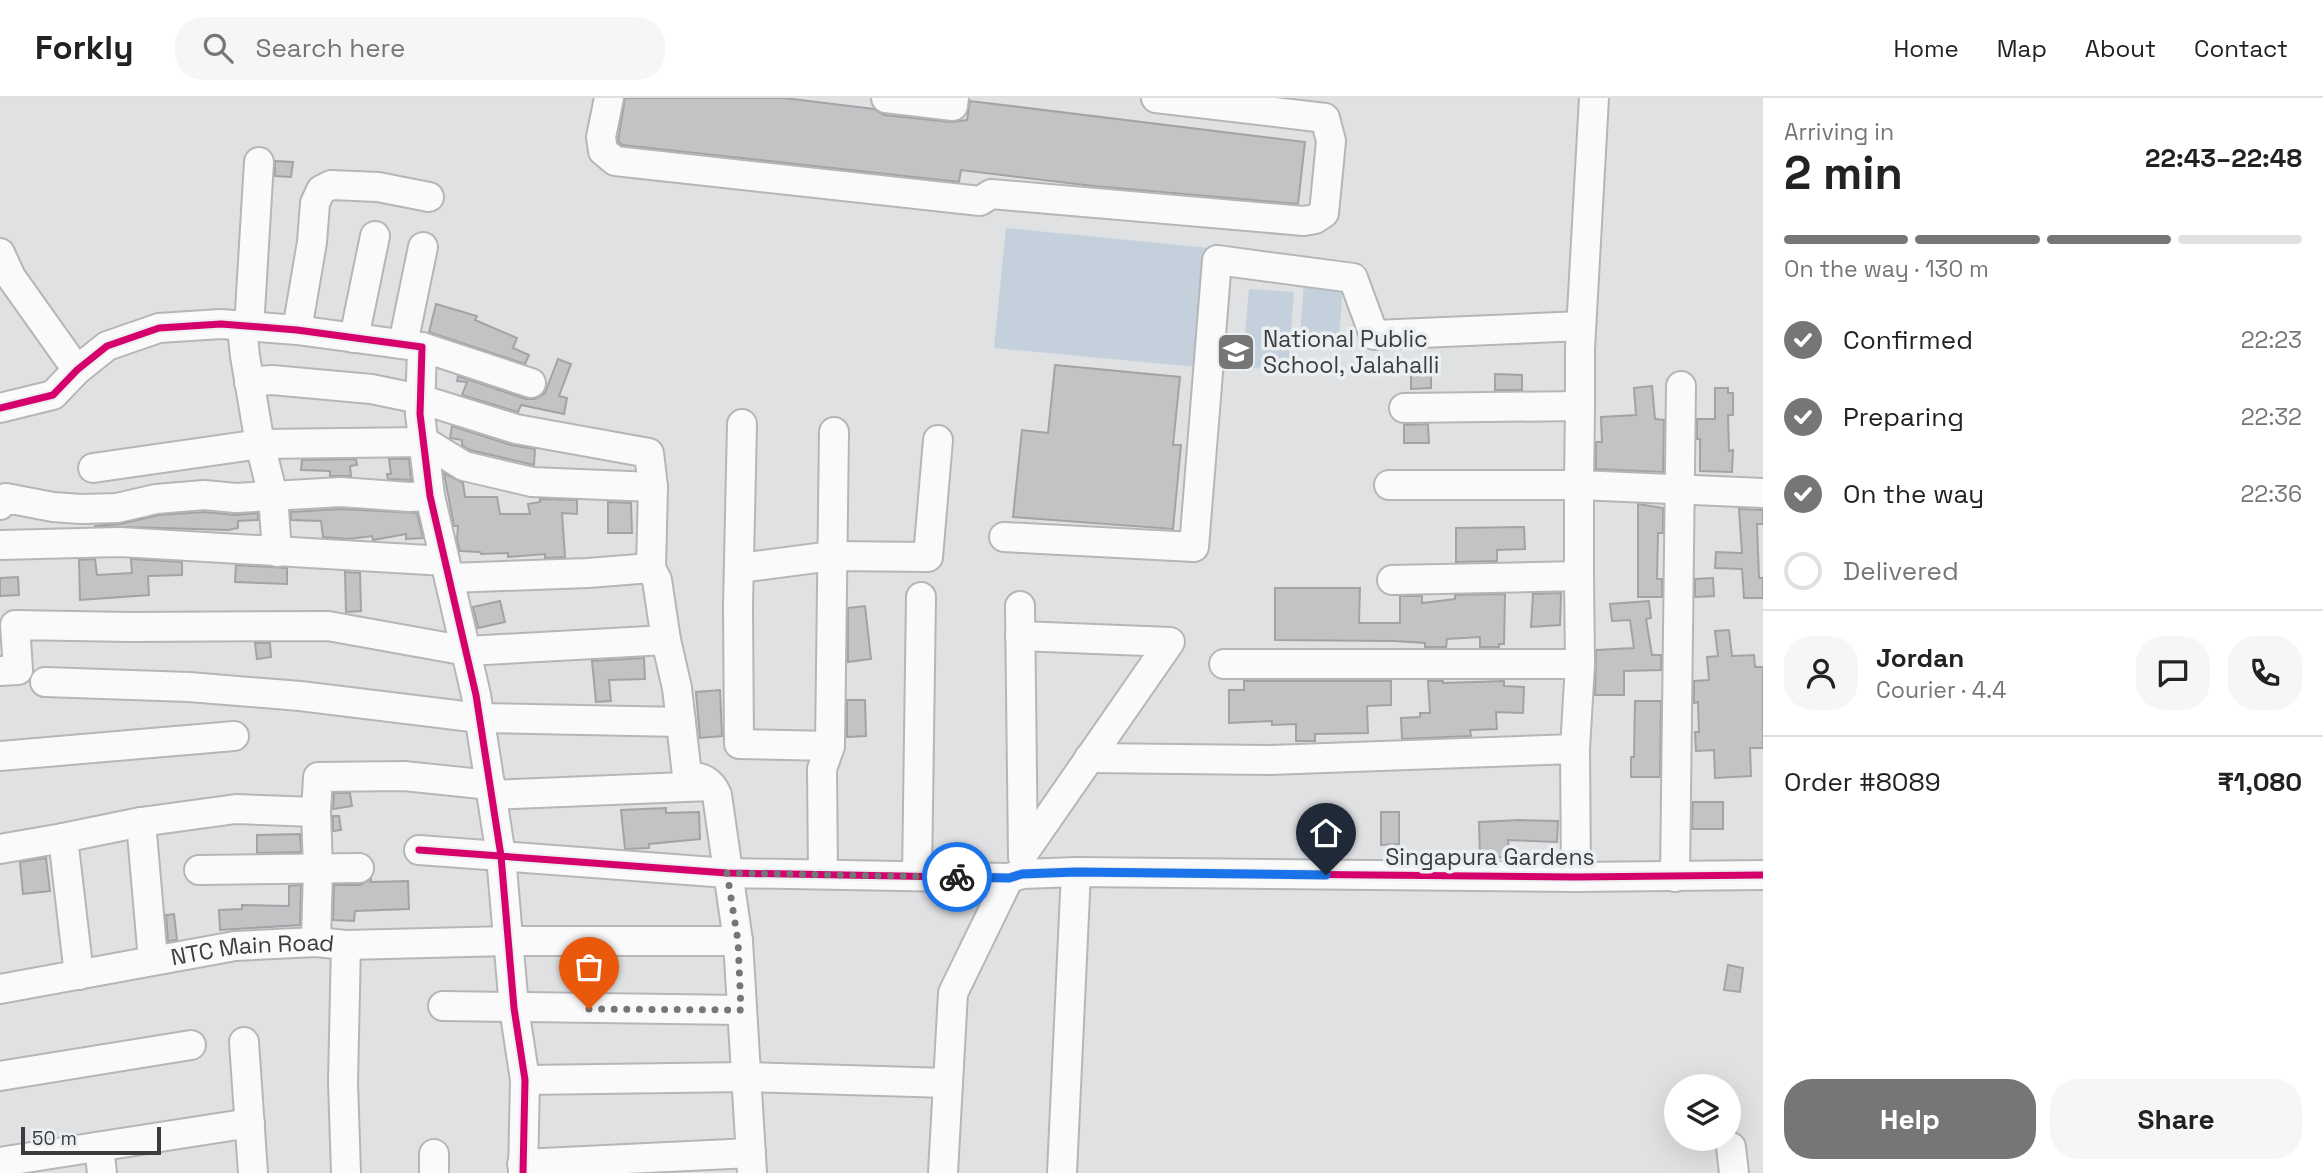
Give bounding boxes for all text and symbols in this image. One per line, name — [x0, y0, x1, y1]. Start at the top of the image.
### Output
search box — [175, 17, 665, 80]
text: Forkly — [35, 27, 133, 69]
icon: search — [199, 29, 237, 67]
text: Search here — [255, 31, 405, 65]
text: Home — [1893, 33, 1959, 64]
text: Map — [1997, 33, 2047, 64]
text: About — [2085, 33, 2156, 64]
text: Contact — [2194, 33, 2288, 64]
text: Arriving in — [1784, 117, 1894, 147]
text: 22:43–22:48 — [2145, 141, 2302, 175]
text: 2 min — [1784, 144, 1903, 202]
text: On the way · 130 m — [1784, 254, 1989, 284]
icon: check — [1784, 321, 1822, 359]
text: Confirmed — [1843, 323, 1973, 357]
place label: National Public School, Jalahalli — [1263, 324, 1439, 380]
text: 22:23 — [2241, 325, 2302, 355]
school or university icon: National Public School, Jalahalli — [1215, 331, 1257, 373]
icon: check — [1784, 398, 1822, 436]
text: Preparing — [1843, 400, 1964, 434]
text: 22:32 — [2241, 402, 2302, 432]
icon: check — [1784, 475, 1822, 513]
text: On the way — [1843, 477, 1984, 511]
text: 22:36 — [2240, 479, 2302, 509]
text: Delivered — [1843, 554, 1959, 588]
button: person — [1784, 636, 1858, 710]
button: chat — [2136, 636, 2210, 710]
button: phone — [2228, 636, 2302, 710]
text: Jordan — [1876, 641, 1964, 675]
text: Courier · 4.4 — [1876, 675, 2006, 705]
text: Order #8089 — [1784, 765, 1941, 799]
text: ₹1,080 — [2217, 765, 2302, 799]
pin — [1296, 803, 1356, 875]
icon: home — [1307, 814, 1345, 852]
courier — [922, 842, 992, 912]
street label: Singapura Gardens — [1385, 842, 1595, 872]
icon: bike — [938, 858, 976, 896]
street label: NTC Main Road — [168, 927, 335, 972]
pin — [559, 937, 619, 1009]
icon: bag — [570, 948, 608, 986]
map controls — [1664, 1074, 1741, 1151]
button: layers — [1664, 1074, 1741, 1151]
button: Help — [1784, 1079, 2036, 1159]
button: Share — [2050, 1079, 2302, 1159]
scale bar — [21, 1124, 161, 1156]
text: 50 m — [32, 1126, 77, 1151]

